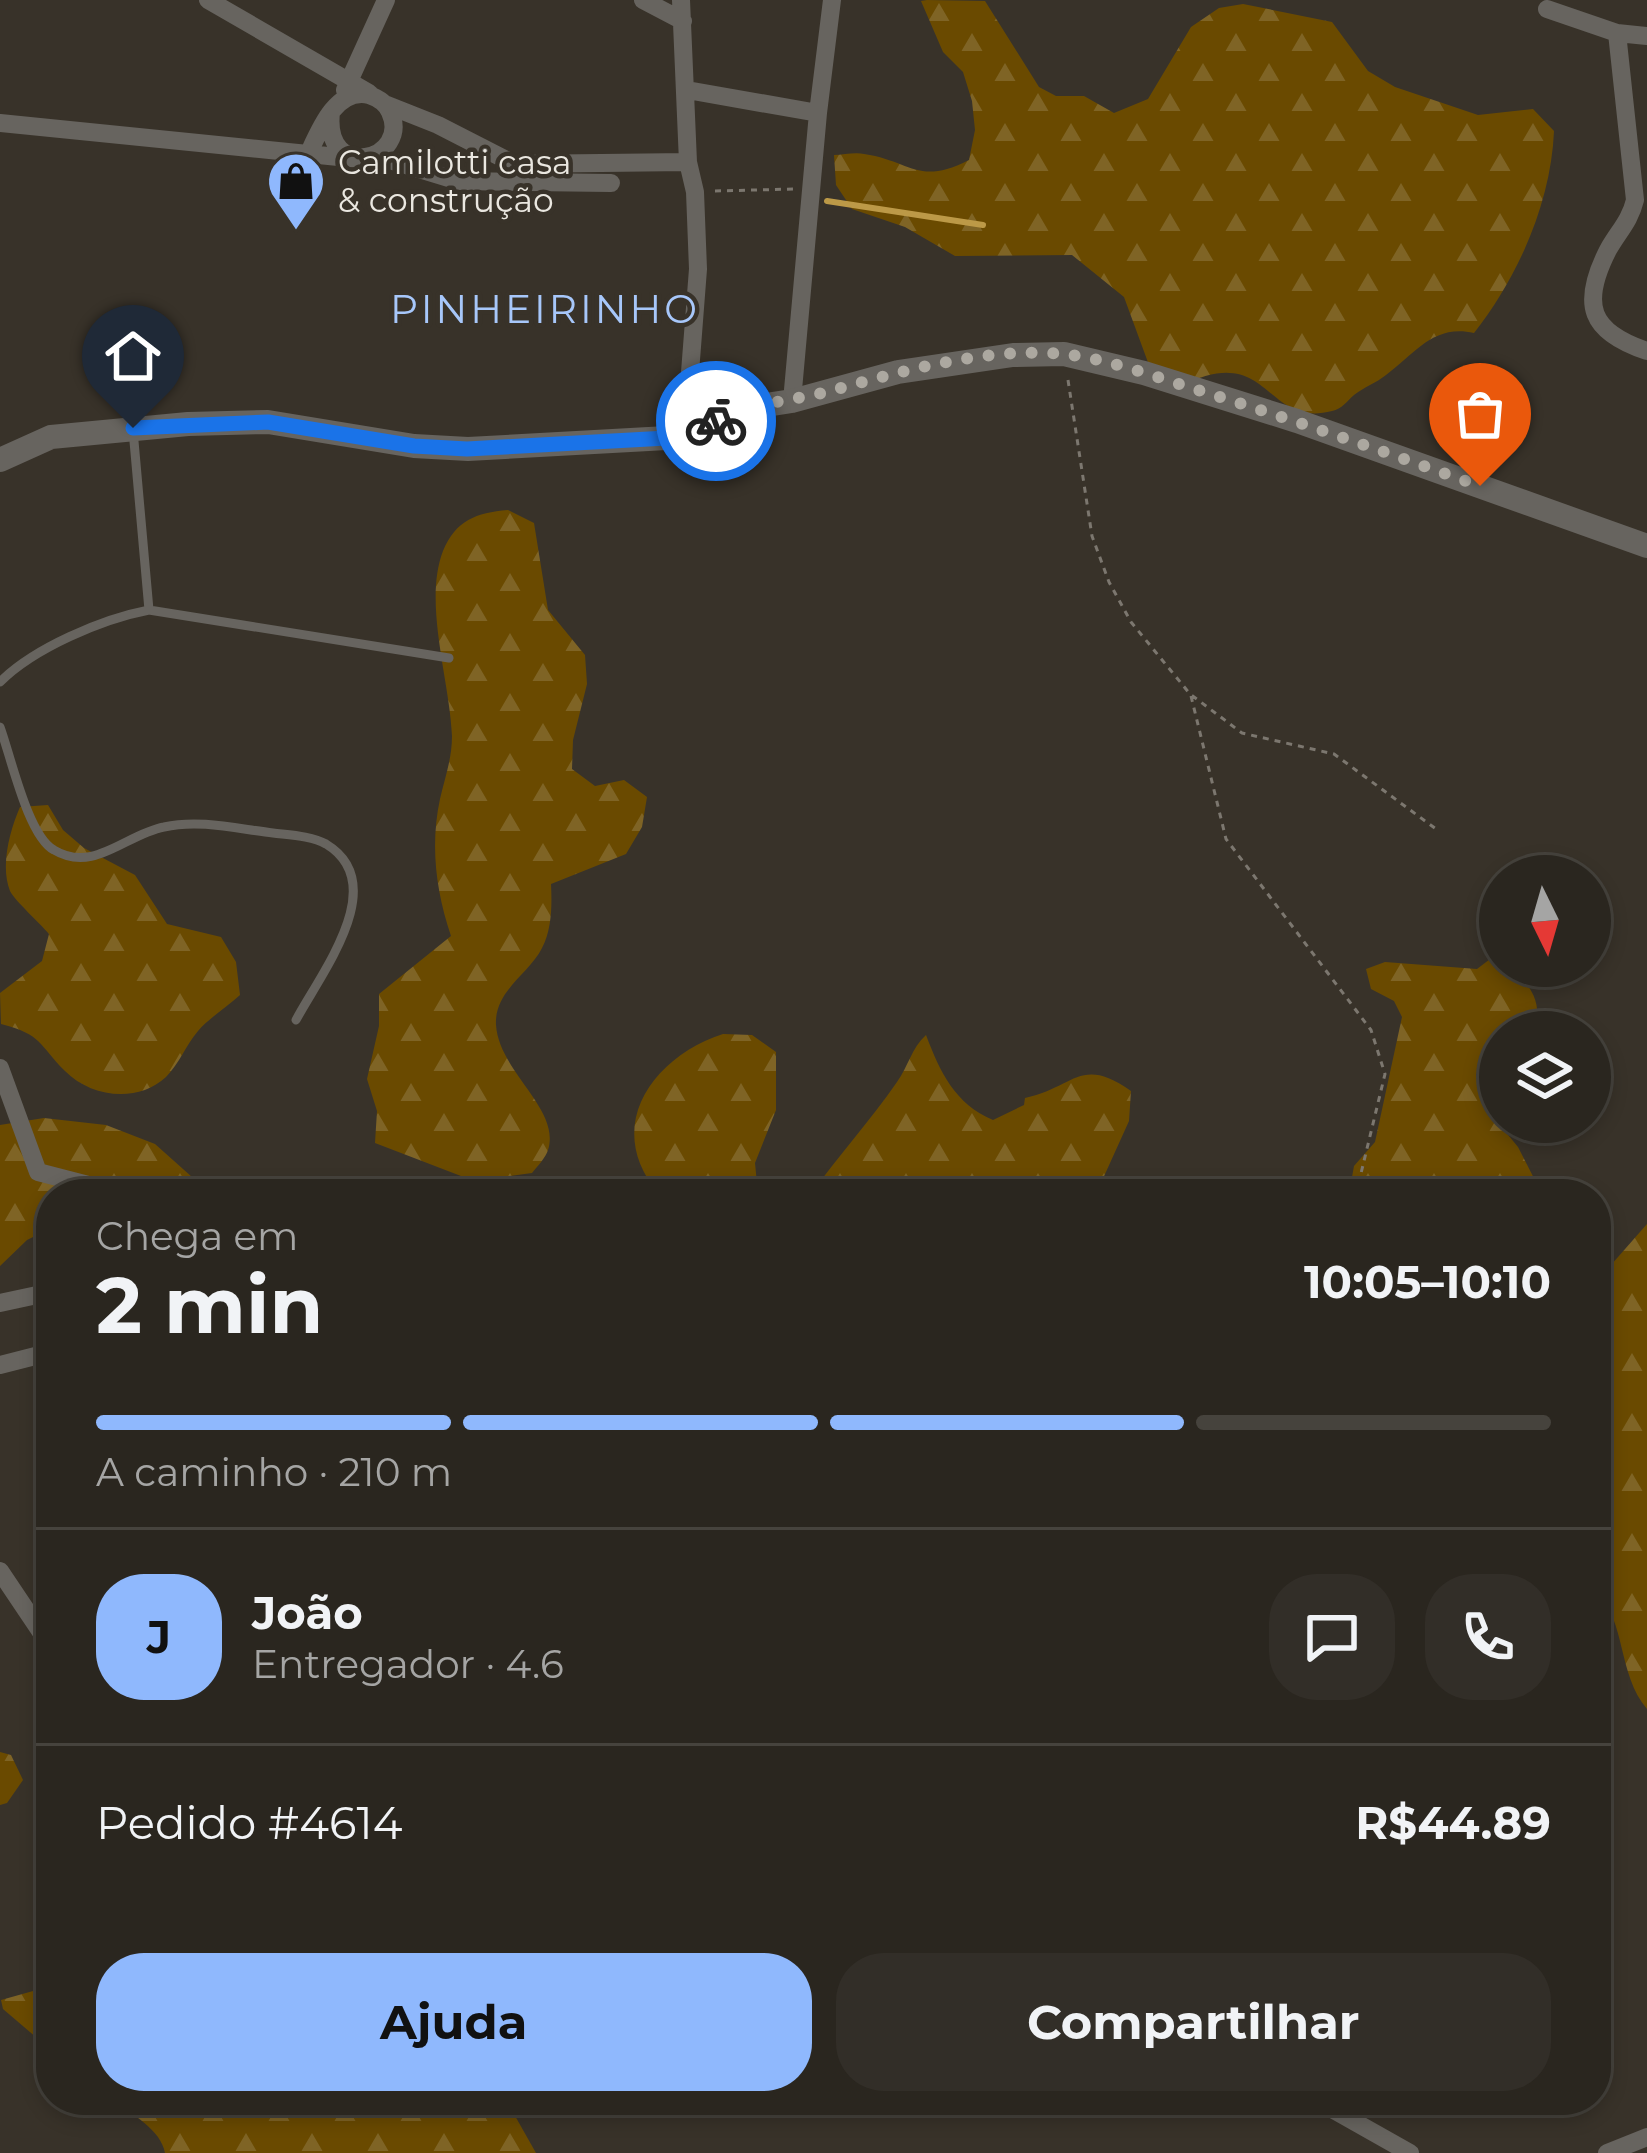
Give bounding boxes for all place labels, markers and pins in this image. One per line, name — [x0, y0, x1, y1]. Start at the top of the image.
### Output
place label: Camilotti casa & construção — [338, 142, 572, 220]
shop icon: Camilotti casa & construção — [265, 150, 327, 232]
pin — [82, 305, 184, 428]
pin — [1429, 363, 1531, 486]

